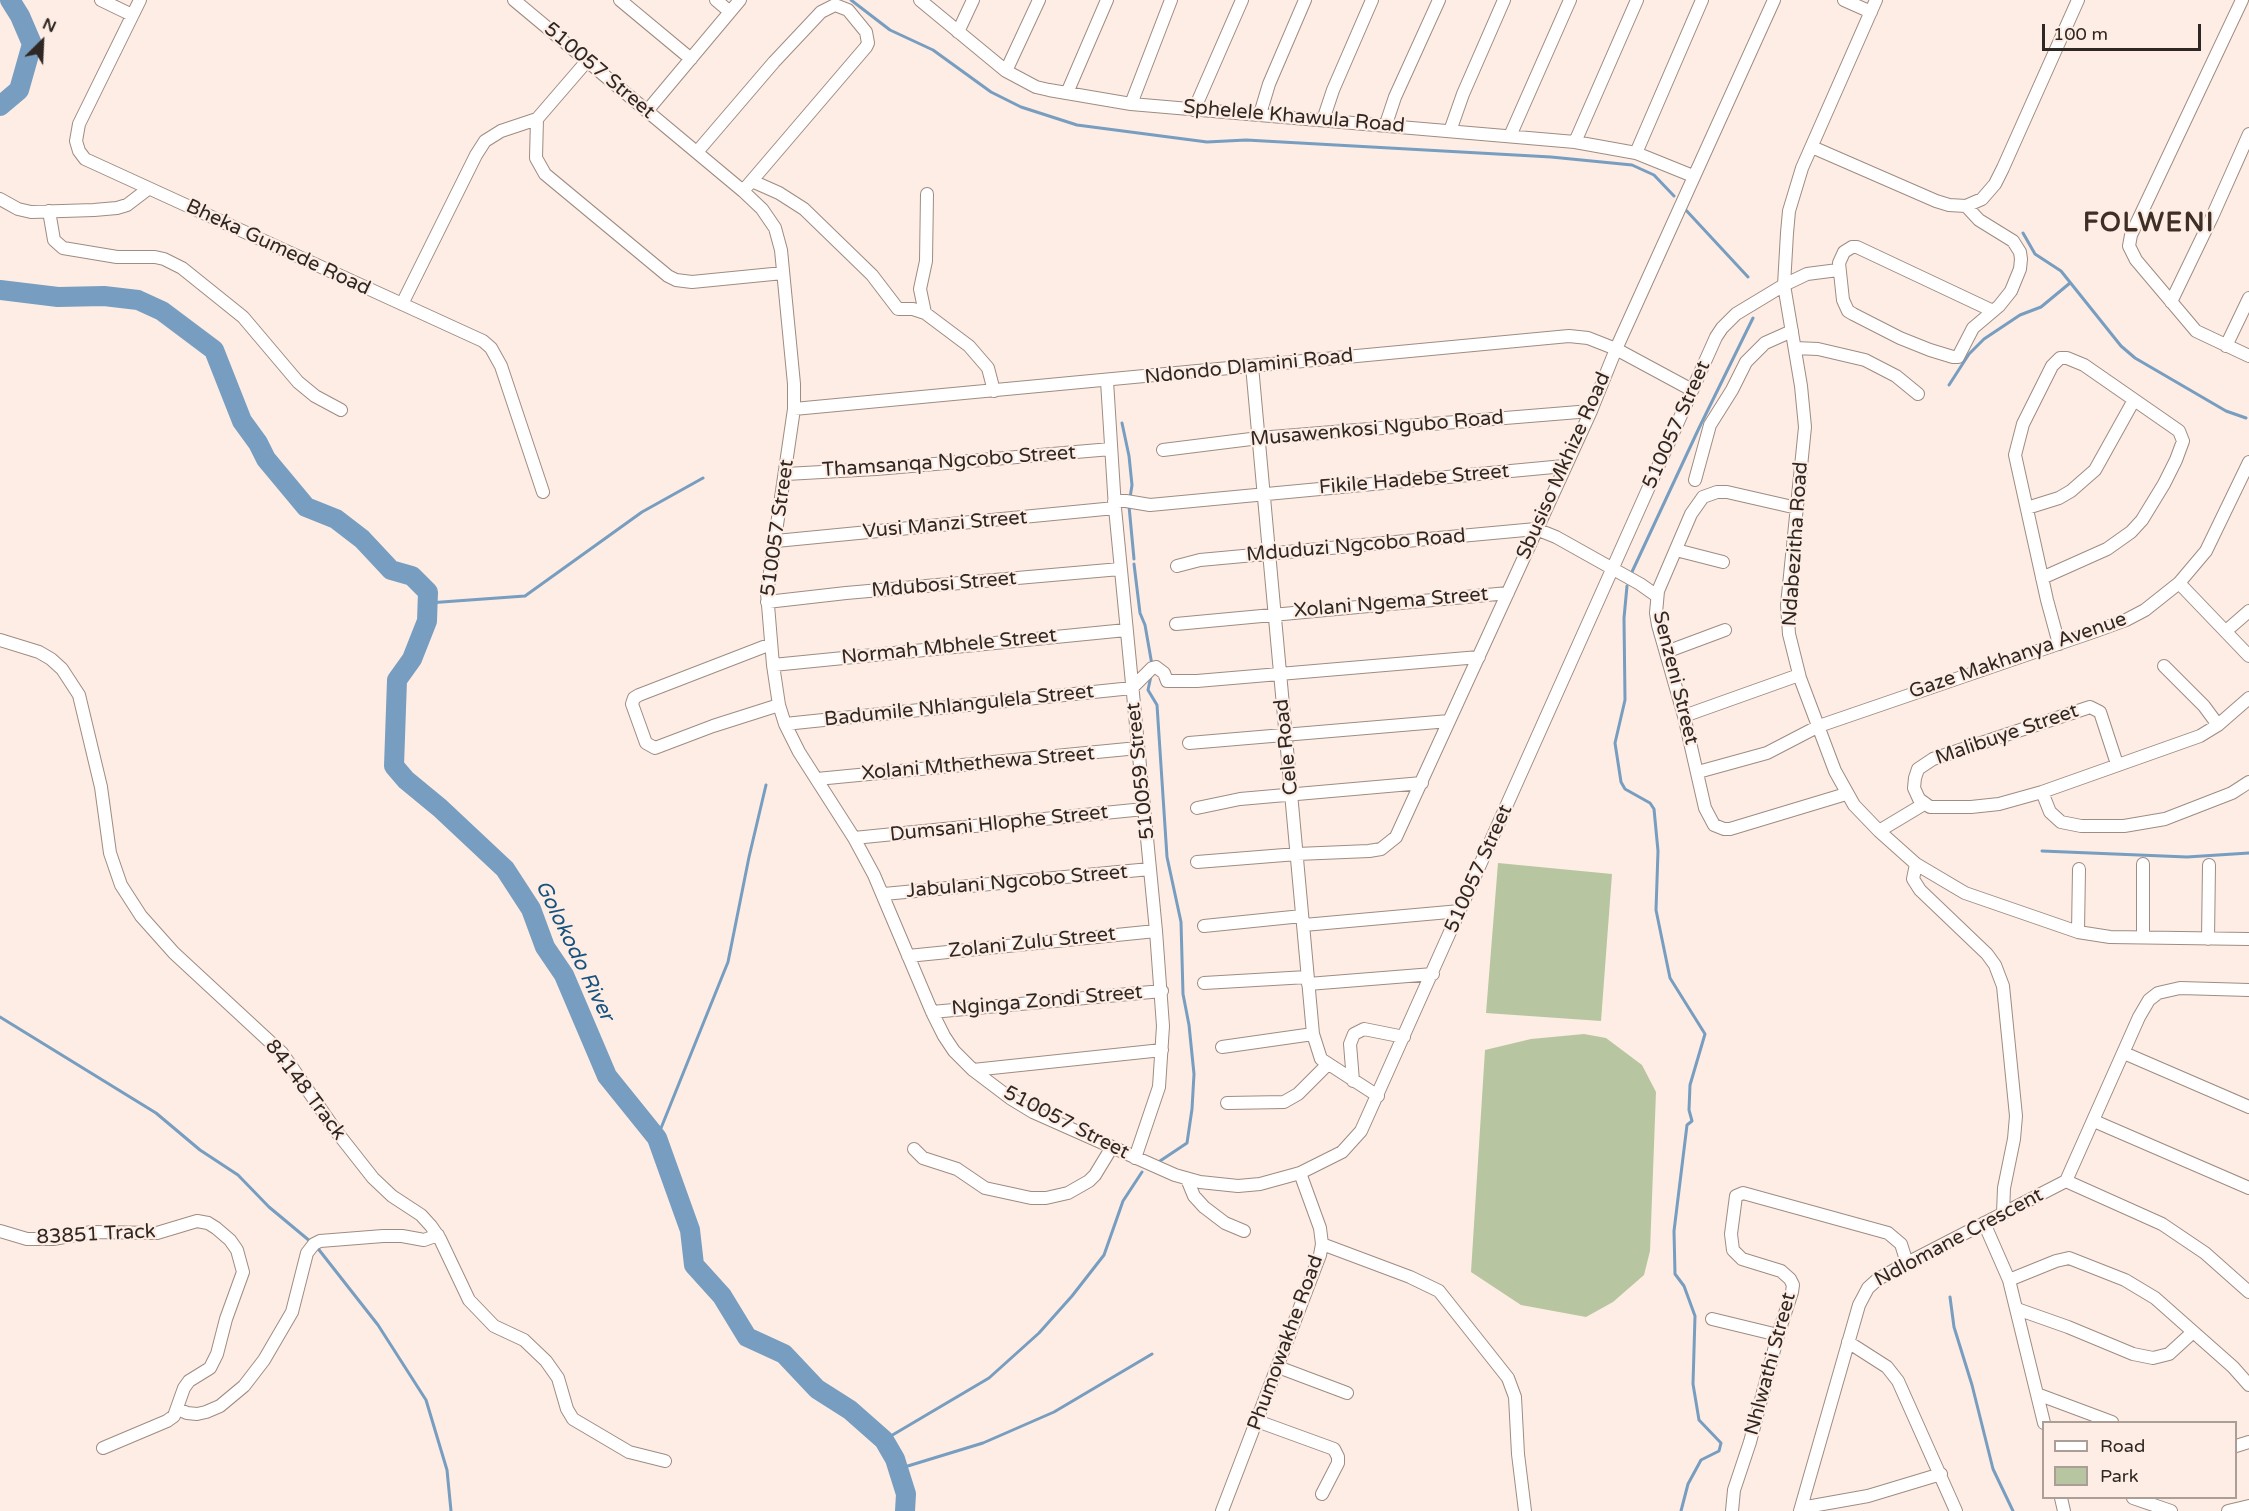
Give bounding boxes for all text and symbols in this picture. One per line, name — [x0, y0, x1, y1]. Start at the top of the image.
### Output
north arrow — [12, 12, 72, 72]
scale bar — [2045, 12, 2204, 50]
text: N — [39, 14, 59, 37]
street label: 510057 Street — [539, 18, 659, 124]
text: 100 m — [2053, 23, 2108, 45]
street label: Sphelele Khawula Road — [1182, 95, 1406, 139]
street label: Bheka Gumede Road — [182, 195, 374, 301]
district label: FOLWENI — [2083, 208, 2215, 240]
street label: Ndondo Dlamini Road — [1143, 344, 1355, 390]
street label: 510057 Street — [1638, 357, 1716, 493]
street label: Sbusiso Mkhize Road — [1512, 369, 1616, 563]
street label: Musawenkosi Ngubo Road — [1249, 406, 1505, 452]
street label: Thamsanqa Ngcobo Street — [821, 441, 1077, 483]
street label: 510057 Street — [757, 458, 799, 598]
street label: Fikile Hadebe Street — [1318, 460, 1510, 500]
street label: Ndabezitha Road — [1778, 461, 1814, 627]
street label: Vusi Manzi Street — [862, 506, 1028, 544]
street label: Mduduzi Ngcobo Road — [1245, 524, 1467, 568]
street label: Mdubosi Street — [870, 567, 1018, 603]
street label: Xolani Ngema Street — [1293, 583, 1489, 623]
street label: Gaze Makhanya Avenue — [1906, 607, 2130, 705]
street label: Senzeni Street — [1647, 609, 1703, 747]
street label: Normah Mbhele Street — [840, 624, 1058, 670]
street label: Badumile Nhlangulela Street — [823, 680, 1095, 732]
street label: Cele Road — [1270, 698, 1304, 796]
street label: Malibuye Street — [1932, 699, 2082, 771]
street label: 510059 Street — [1122, 701, 1160, 841]
street label: Xolani Mthethewa Street — [860, 742, 1096, 786]
street label: Dumsani Hlophe Street — [889, 801, 1109, 847]
street label: 510057 Street — [1440, 801, 1518, 937]
street label: Jabulani Ngcobo Street — [905, 860, 1129, 904]
water label: Golokodo River — [529, 877, 619, 1025]
street label: Zolani Zulu Street — [947, 922, 1117, 964]
street label: Nginga Zondi Street — [950, 981, 1144, 1021]
street label: 84148 Track — [259, 1035, 351, 1145]
street label: 510057 Street — [999, 1081, 1133, 1165]
street label: Ndlomane Crescent — [1871, 1183, 2047, 1293]
street label: 83851 Track — [36, 1220, 156, 1250]
street label: Phumowakhe Road — [1243, 1252, 1329, 1434]
street label: Nhlwathi Street — [1740, 1290, 1802, 1438]
legend — [2042, 1421, 2237, 1499]
text: Road — [2100, 1435, 2145, 1457]
text: Park — [2100, 1465, 2138, 1487]

